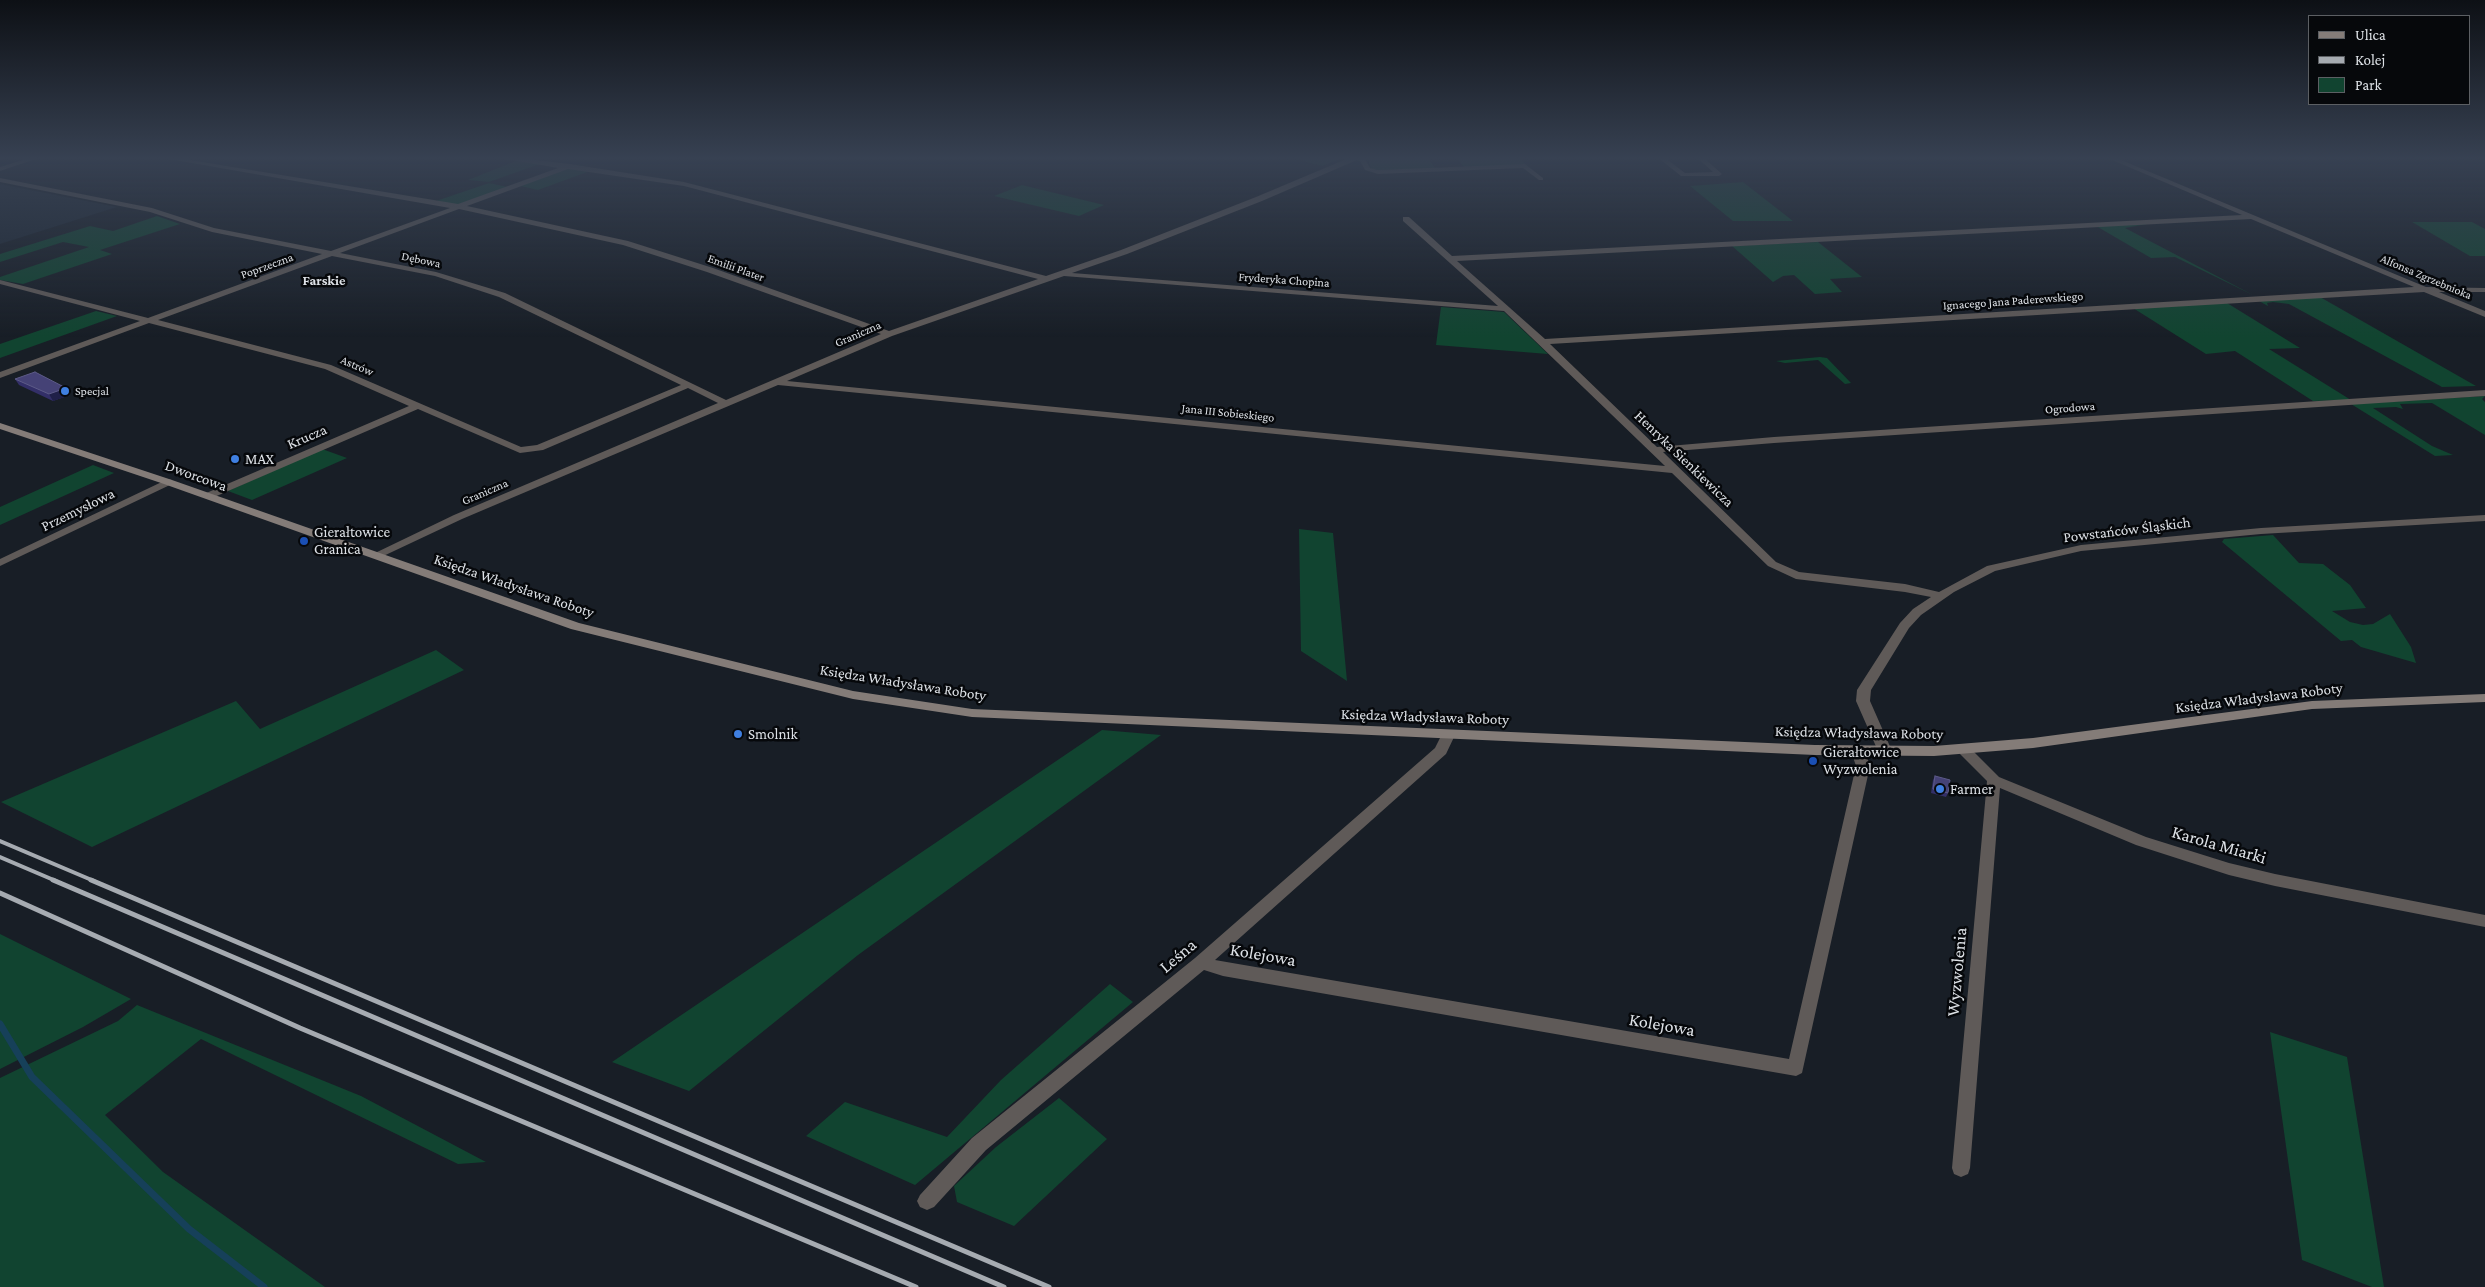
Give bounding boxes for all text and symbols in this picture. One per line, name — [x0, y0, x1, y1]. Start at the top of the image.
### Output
legend — [2308, 15, 2470, 105]
text: Ulica — [2355, 27, 2386, 43]
text: Kolej — [2355, 52, 2385, 68]
text: Park — [2355, 77, 2382, 93]
street label: Dębowa — [400, 249, 442, 271]
street label: Poprzeczna — [239, 250, 295, 282]
street label: Emilii Plater — [706, 251, 766, 285]
street label: Alfonsa Zgrzebnioka — [2378, 251, 2474, 303]
street label: Fryderyka Chopina — [1238, 270, 1330, 290]
district label: Farskie — [302, 273, 346, 289]
street label: Ignacego Jana Paderewskiego — [1942, 289, 2084, 313]
street label: Graniczna — [833, 318, 883, 350]
street label: Astrów — [338, 353, 376, 379]
place label: Specjal — [75, 384, 109, 398]
marker: Specjal — [59, 385, 71, 397]
street label: Ogrodowa — [2044, 399, 2096, 417]
street label: Jana III Sobieskiego — [1181, 401, 1275, 425]
street label: Henryka Sienkiewicza — [1630, 407, 1738, 511]
street label: Krucza — [284, 421, 330, 453]
place label: MAX — [245, 450, 274, 468]
marker: MAX — [229, 453, 241, 465]
street label: Dworcowa — [162, 456, 230, 496]
street label: Graniczna — [460, 476, 510, 508]
street label: Przemysłowa — [38, 484, 118, 536]
street label: Powstańców Śląskich — [2062, 513, 2192, 547]
place label: Gierałtowice Granica — [314, 523, 390, 558]
marker: Gierałtowice Granica — [298, 535, 310, 547]
street label: Księdza Władysława Roboty — [432, 550, 596, 622]
street label: Księdza Władysława Roboty — [818, 661, 988, 705]
street label: Księdza Władysława Roboty — [2174, 679, 2344, 717]
street label: Księdza Władysława Roboty — [1341, 705, 1509, 729]
street label: Księdza Władysława Roboty — [1775, 723, 1943, 743]
place label: Smolnik — [748, 725, 798, 743]
marker: Smolnik — [732, 728, 744, 740]
place label: Gierałtowice Wyzwolenia — [1823, 743, 1899, 778]
marker: Gierałtowice Wyzwolenia — [1807, 755, 1819, 767]
place label: Farmer — [1950, 780, 1993, 798]
marker: Farmer — [1934, 783, 1946, 795]
street label: Karola Miarki — [2169, 821, 2269, 869]
street label: Wyzwolenia — [1942, 927, 1972, 1017]
street label: Leśna — [1155, 934, 1201, 978]
street label: Kolejowa — [1228, 939, 1298, 971]
street label: Kolejowa — [1627, 1009, 1697, 1041]

